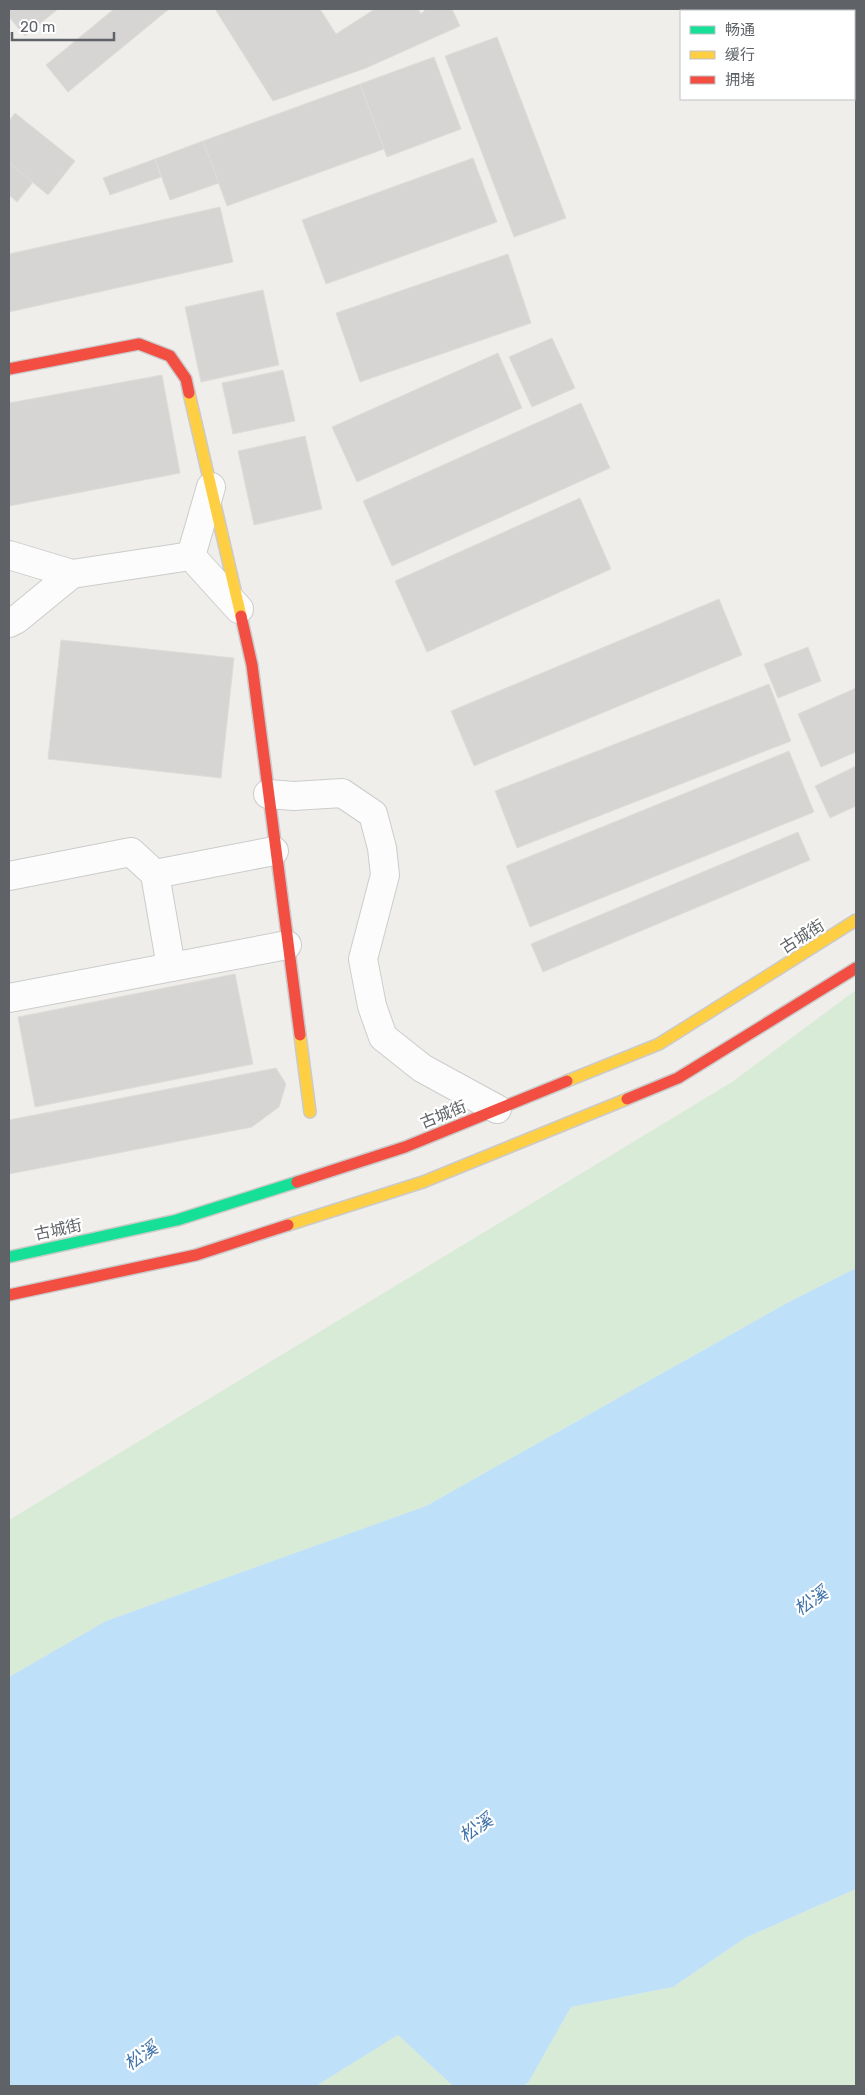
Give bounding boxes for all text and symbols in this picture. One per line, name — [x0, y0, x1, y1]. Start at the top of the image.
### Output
scale bar — [12, 10, 115, 42]
legend — [680, 10, 855, 100]
text: 20 m — [20, 18, 55, 36]
text: 畅通 — [725, 21, 755, 39]
text: 缓行 — [725, 46, 755, 64]
text: 拥堵 — [725, 71, 755, 89]
street label: 古城街 — [777, 916, 828, 957]
street label: 古城街 — [417, 1097, 469, 1132]
street label: 古城街 — [33, 1215, 84, 1244]
water label: 松溪 — [790, 1581, 834, 1620]
water label: 松溪 — [455, 1808, 499, 1847]
water label: 松溪 — [120, 2036, 164, 2075]

